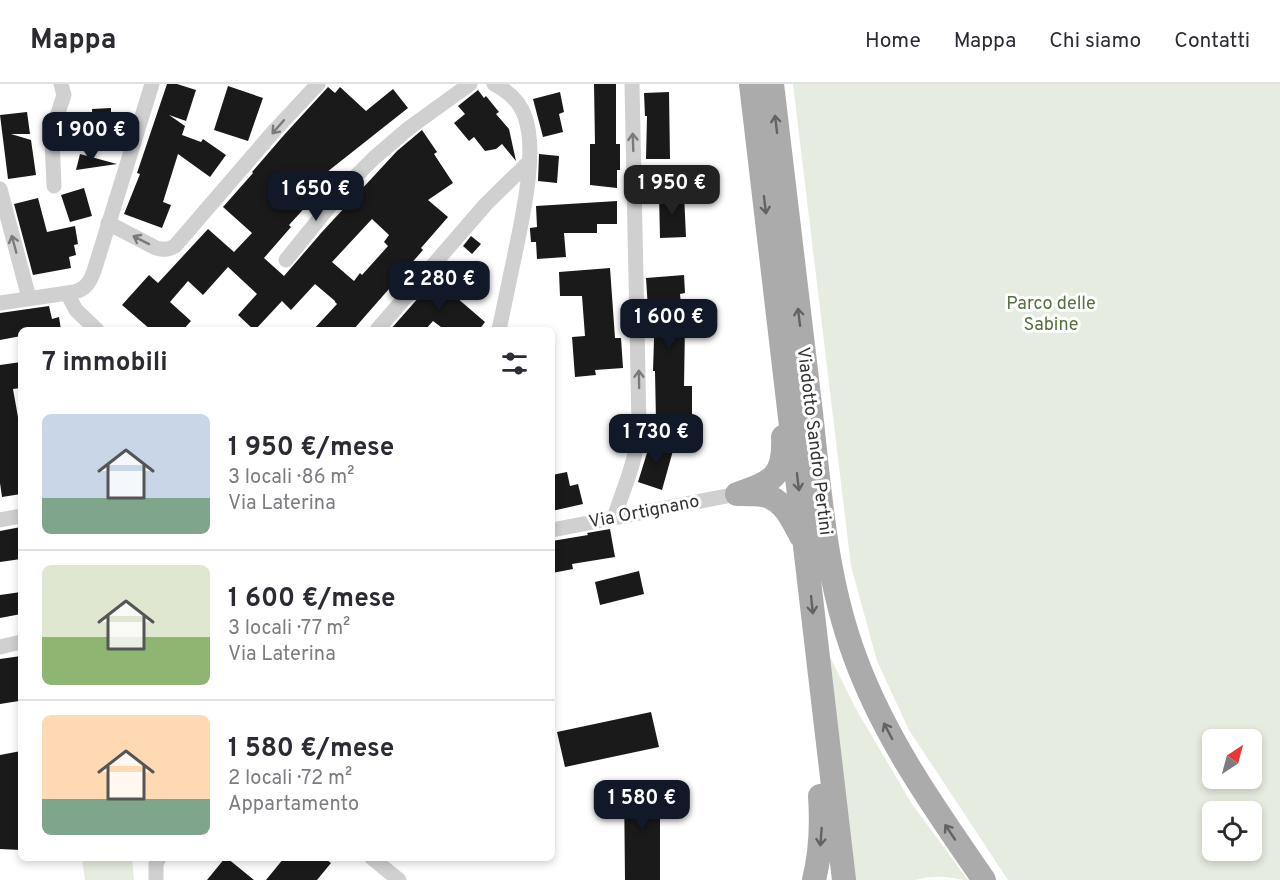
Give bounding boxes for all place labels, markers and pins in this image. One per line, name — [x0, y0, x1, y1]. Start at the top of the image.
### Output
pin: 1 900 € — [36, 112, 146, 163]
pin: 1 950 € — [617, 165, 727, 216]
pin: 1 650 € — [261, 171, 371, 222]
pin: 2 280 € — [384, 261, 494, 312]
pin: 1 600 € — [614, 299, 724, 350]
pin: 1 730 € — [601, 414, 711, 465]
pin: 1 580 € — [587, 780, 697, 831]

